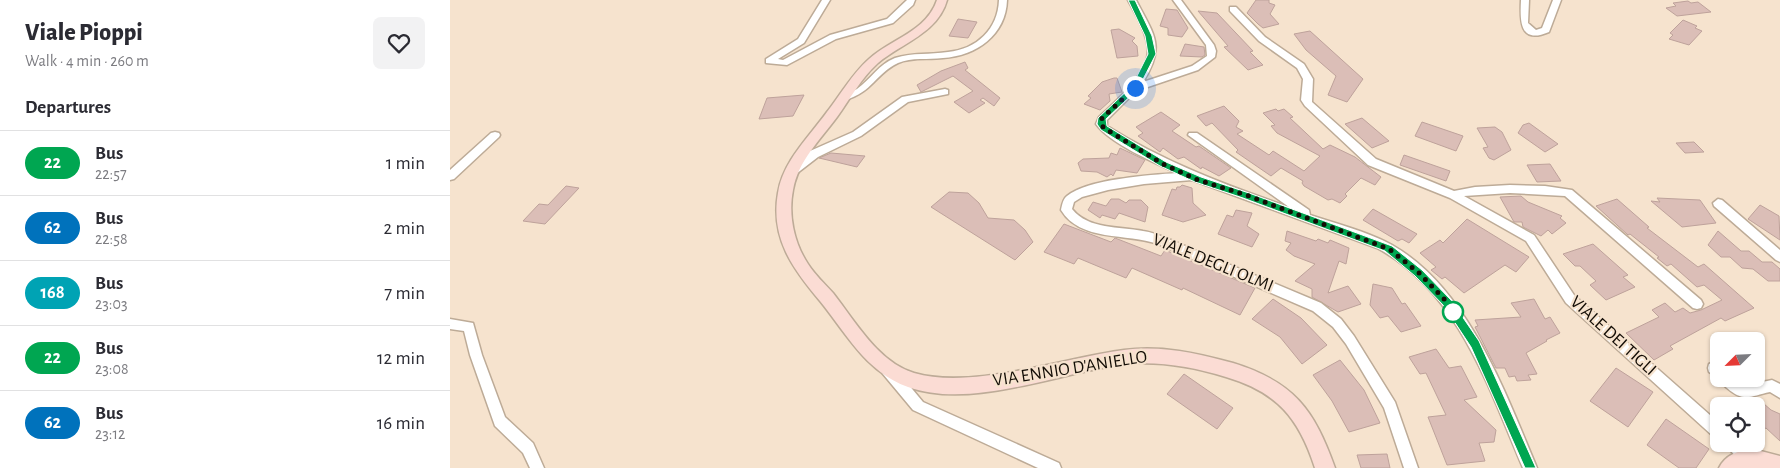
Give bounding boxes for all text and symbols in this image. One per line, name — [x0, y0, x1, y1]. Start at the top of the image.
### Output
button: heart — [373, 17, 425, 69]
text: Viale Pioppi — [25, 21, 143, 45]
text: Walk · 4 min · 260 m — [25, 53, 149, 69]
your location — [1123, 76, 1148, 101]
text: Departures — [25, 98, 111, 117]
text: Bus — [95, 144, 123, 163]
text: 22 — [44, 154, 61, 172]
text: 1 min — [386, 154, 425, 173]
text: 22:57 — [95, 166, 127, 182]
text: Bus — [95, 209, 123, 228]
text: 62 — [44, 219, 61, 237]
text: 2 min — [384, 219, 425, 238]
text: 22:58 — [95, 231, 128, 247]
street label: VIALE DEGLI OLMI — [1150, 231, 1276, 295]
text: Bus — [95, 274, 123, 293]
text: 168 — [40, 284, 65, 302]
text: 7 min — [384, 284, 425, 303]
street label: VIALE DEI TIGLI — [1566, 293, 1660, 379]
text: 23:03 — [95, 296, 128, 312]
unlabelled marker — [1442, 301, 1464, 323]
north arrow — [1710, 332, 1765, 388]
map controls — [1710, 332, 1765, 452]
text: Bus — [95, 339, 123, 358]
street label: VIA ENNIO D'ANIELLO — [992, 348, 1148, 390]
text: 22 — [44, 349, 61, 367]
text: 12 min — [377, 349, 425, 368]
text: 23:08 — [95, 361, 129, 377]
button: locate — [1710, 397, 1765, 452]
text: Bus — [95, 404, 123, 423]
text: 62 — [44, 414, 61, 432]
text: 16 min — [377, 414, 425, 433]
text: 23:12 — [95, 426, 125, 442]

